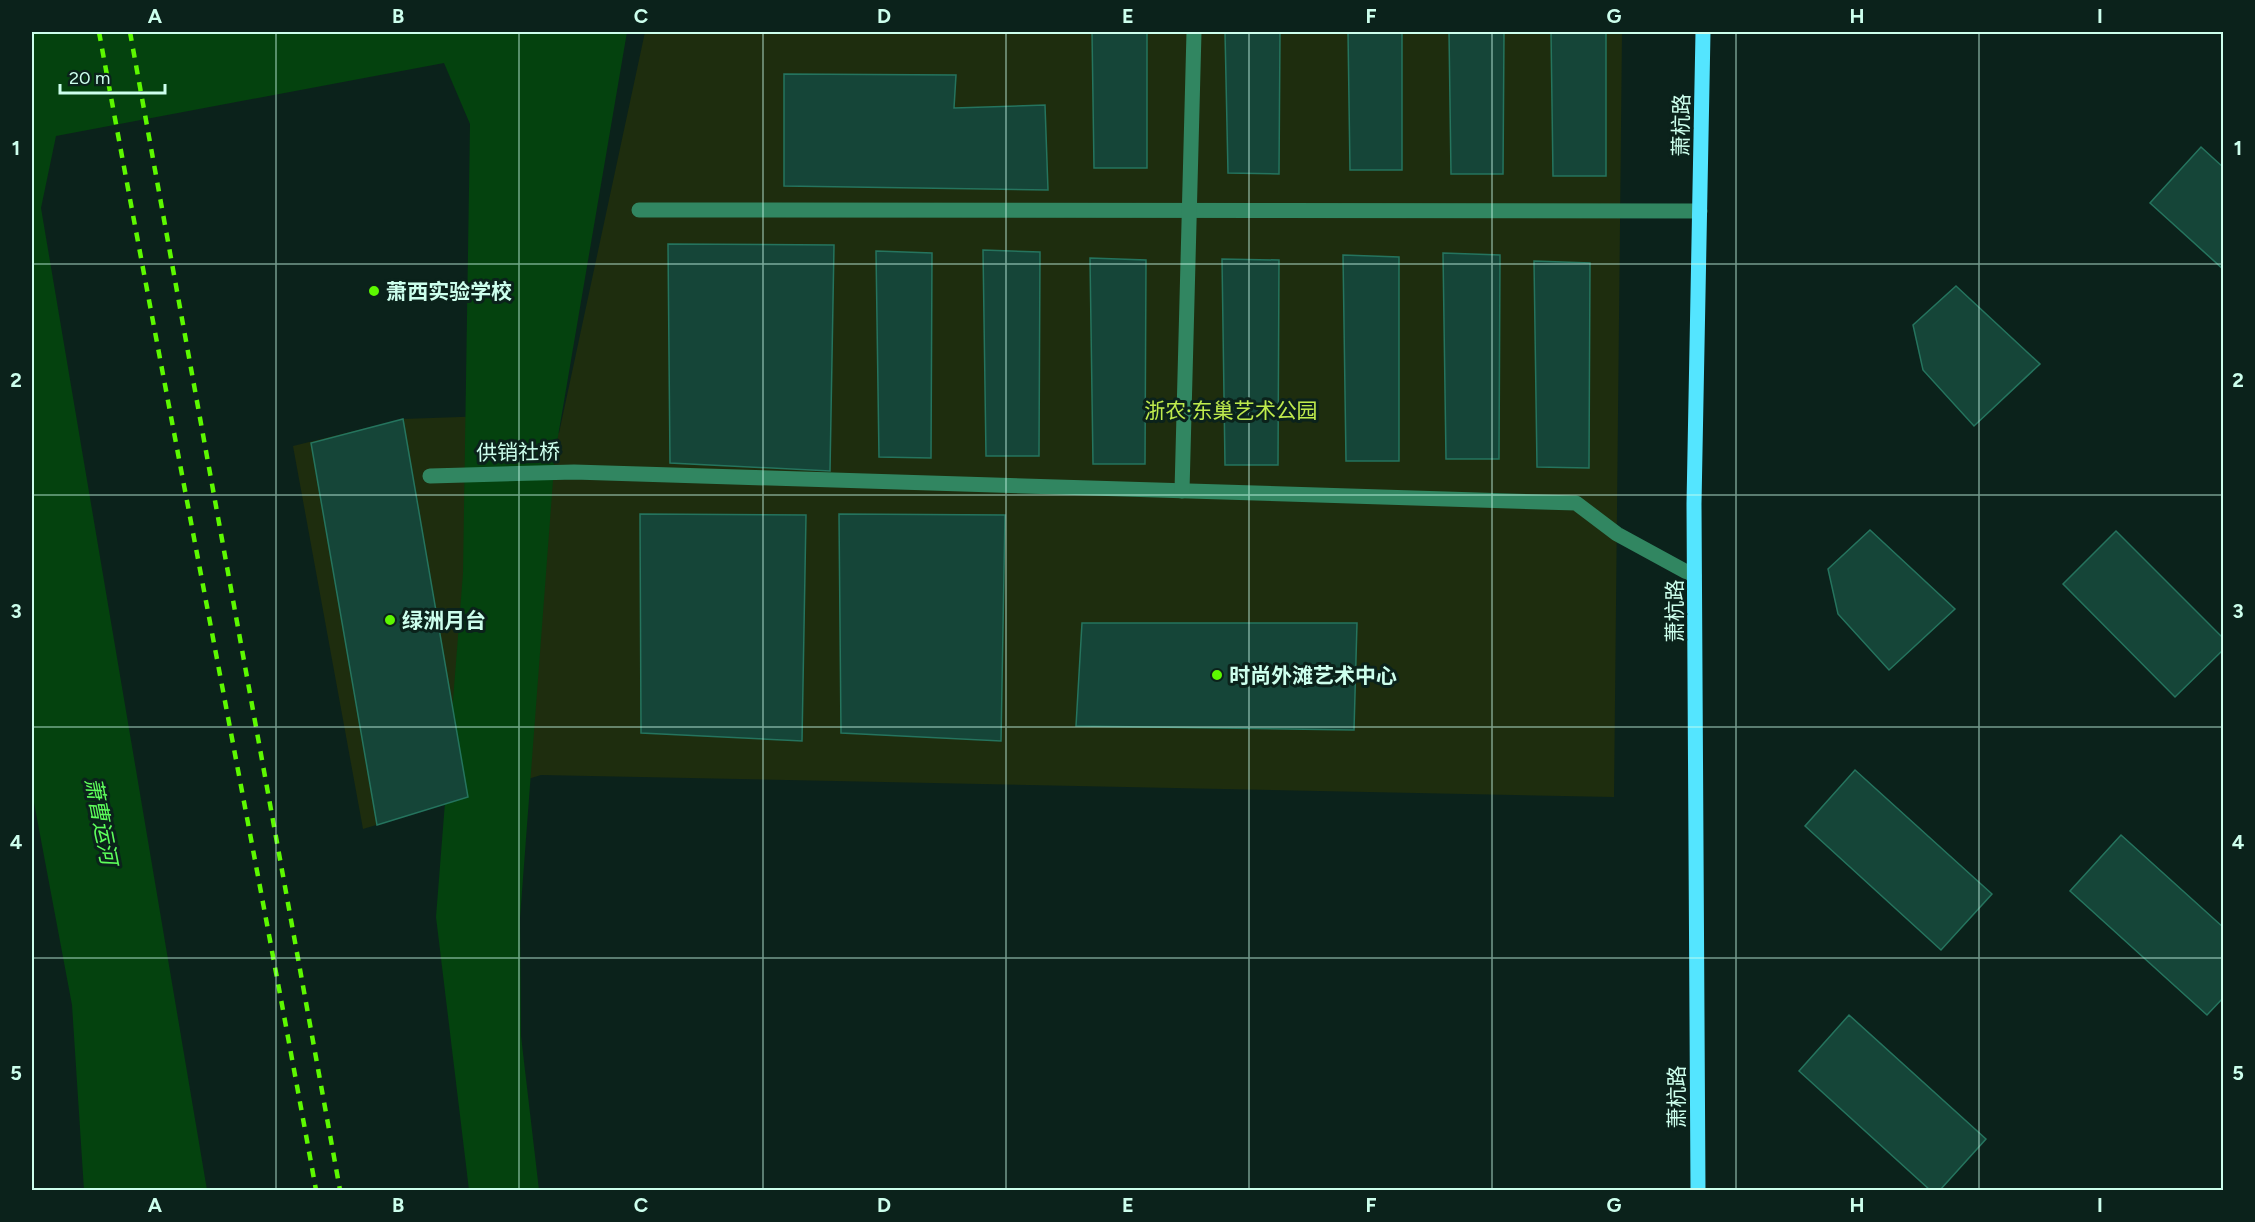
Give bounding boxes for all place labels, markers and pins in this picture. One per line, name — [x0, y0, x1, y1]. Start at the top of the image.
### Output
place label: 萧西实验学校 — [386, 279, 512, 304]
marker: 萧西实验学校 — [367, 284, 381, 298]
place label: 绿洲月台 — [402, 608, 486, 633]
marker: 绿洲月台 — [383, 613, 397, 627]
place label: 时尚外滩艺术中心 — [1229, 663, 1397, 688]
marker: 时尚外滩艺术中心 — [1210, 668, 1224, 682]

